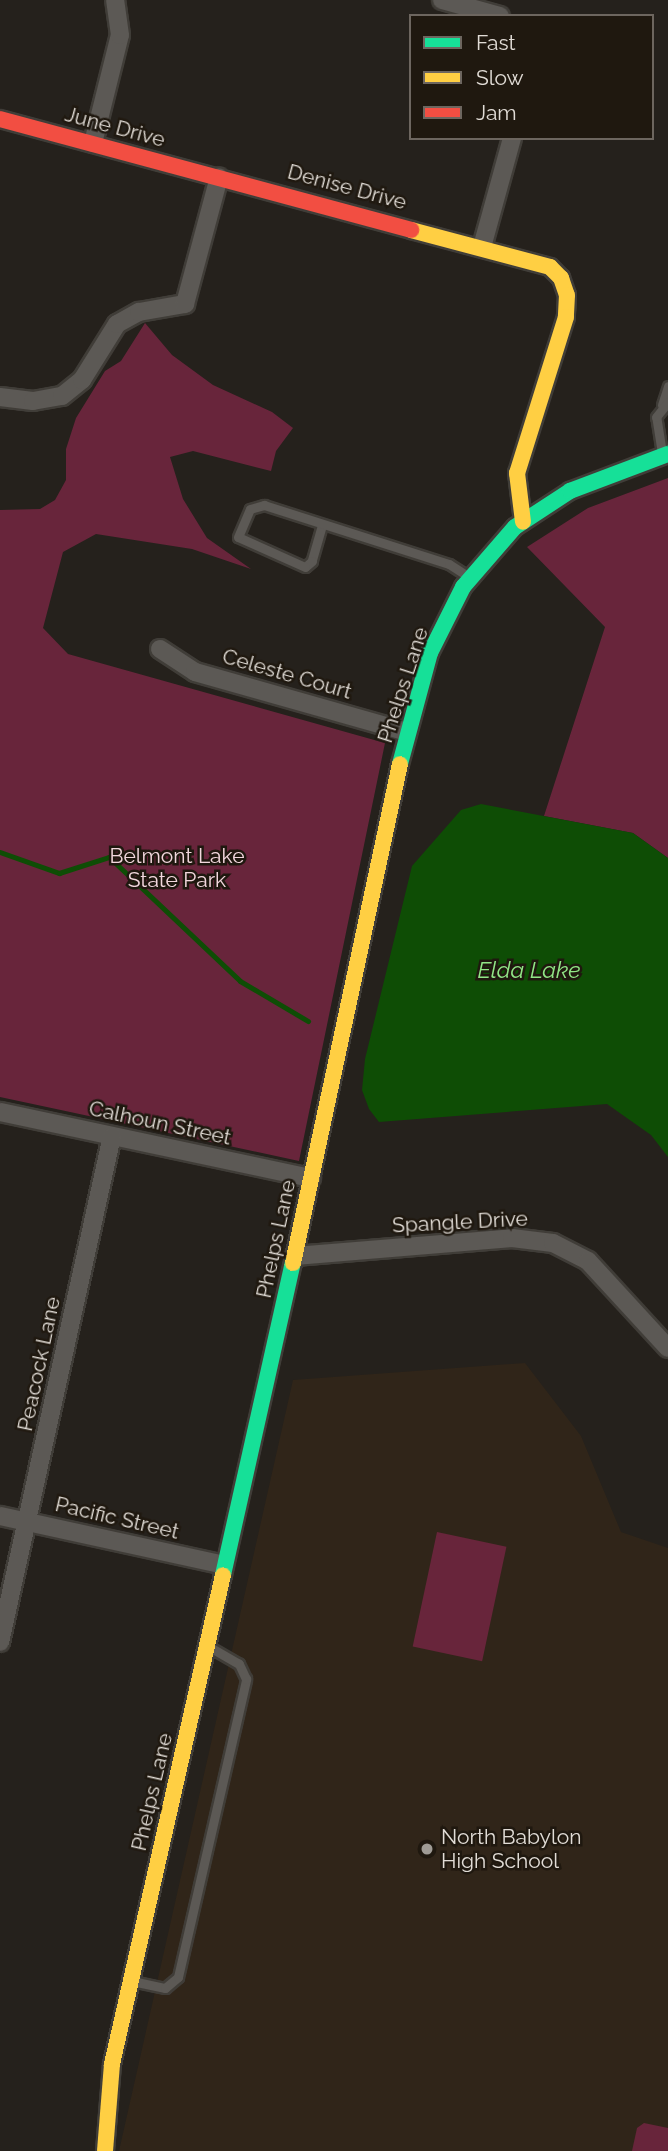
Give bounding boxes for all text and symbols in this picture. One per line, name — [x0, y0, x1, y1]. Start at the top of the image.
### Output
legend — [409, 14, 654, 140]
text: Fast — [476, 30, 516, 55]
text: Slow — [476, 65, 524, 90]
text: Jam — [476, 100, 517, 125]
street label: June Drive — [62, 102, 168, 152]
street label: Denise Drive — [285, 159, 409, 215]
street label: Phelps Lane — [372, 624, 434, 746]
street label: Celeste Court — [219, 644, 355, 704]
park label: Belmont Lake State Park — [110, 843, 244, 893]
water label: Elda Lake — [477, 956, 581, 984]
street label: Calhoun Street — [87, 1096, 233, 1150]
street label: Phelps Lane — [251, 1178, 301, 1300]
street label: Spangle Drive — [391, 1206, 529, 1238]
street label: Peacock Lane — [12, 1294, 66, 1434]
street label: Pacific Street — [53, 1492, 181, 1544]
street label: Phelps Lane — [126, 1731, 178, 1853]
place label: North Babylon High School — [441, 1824, 581, 1874]
marker: North Babylon High School — [419, 1841, 435, 1857]

